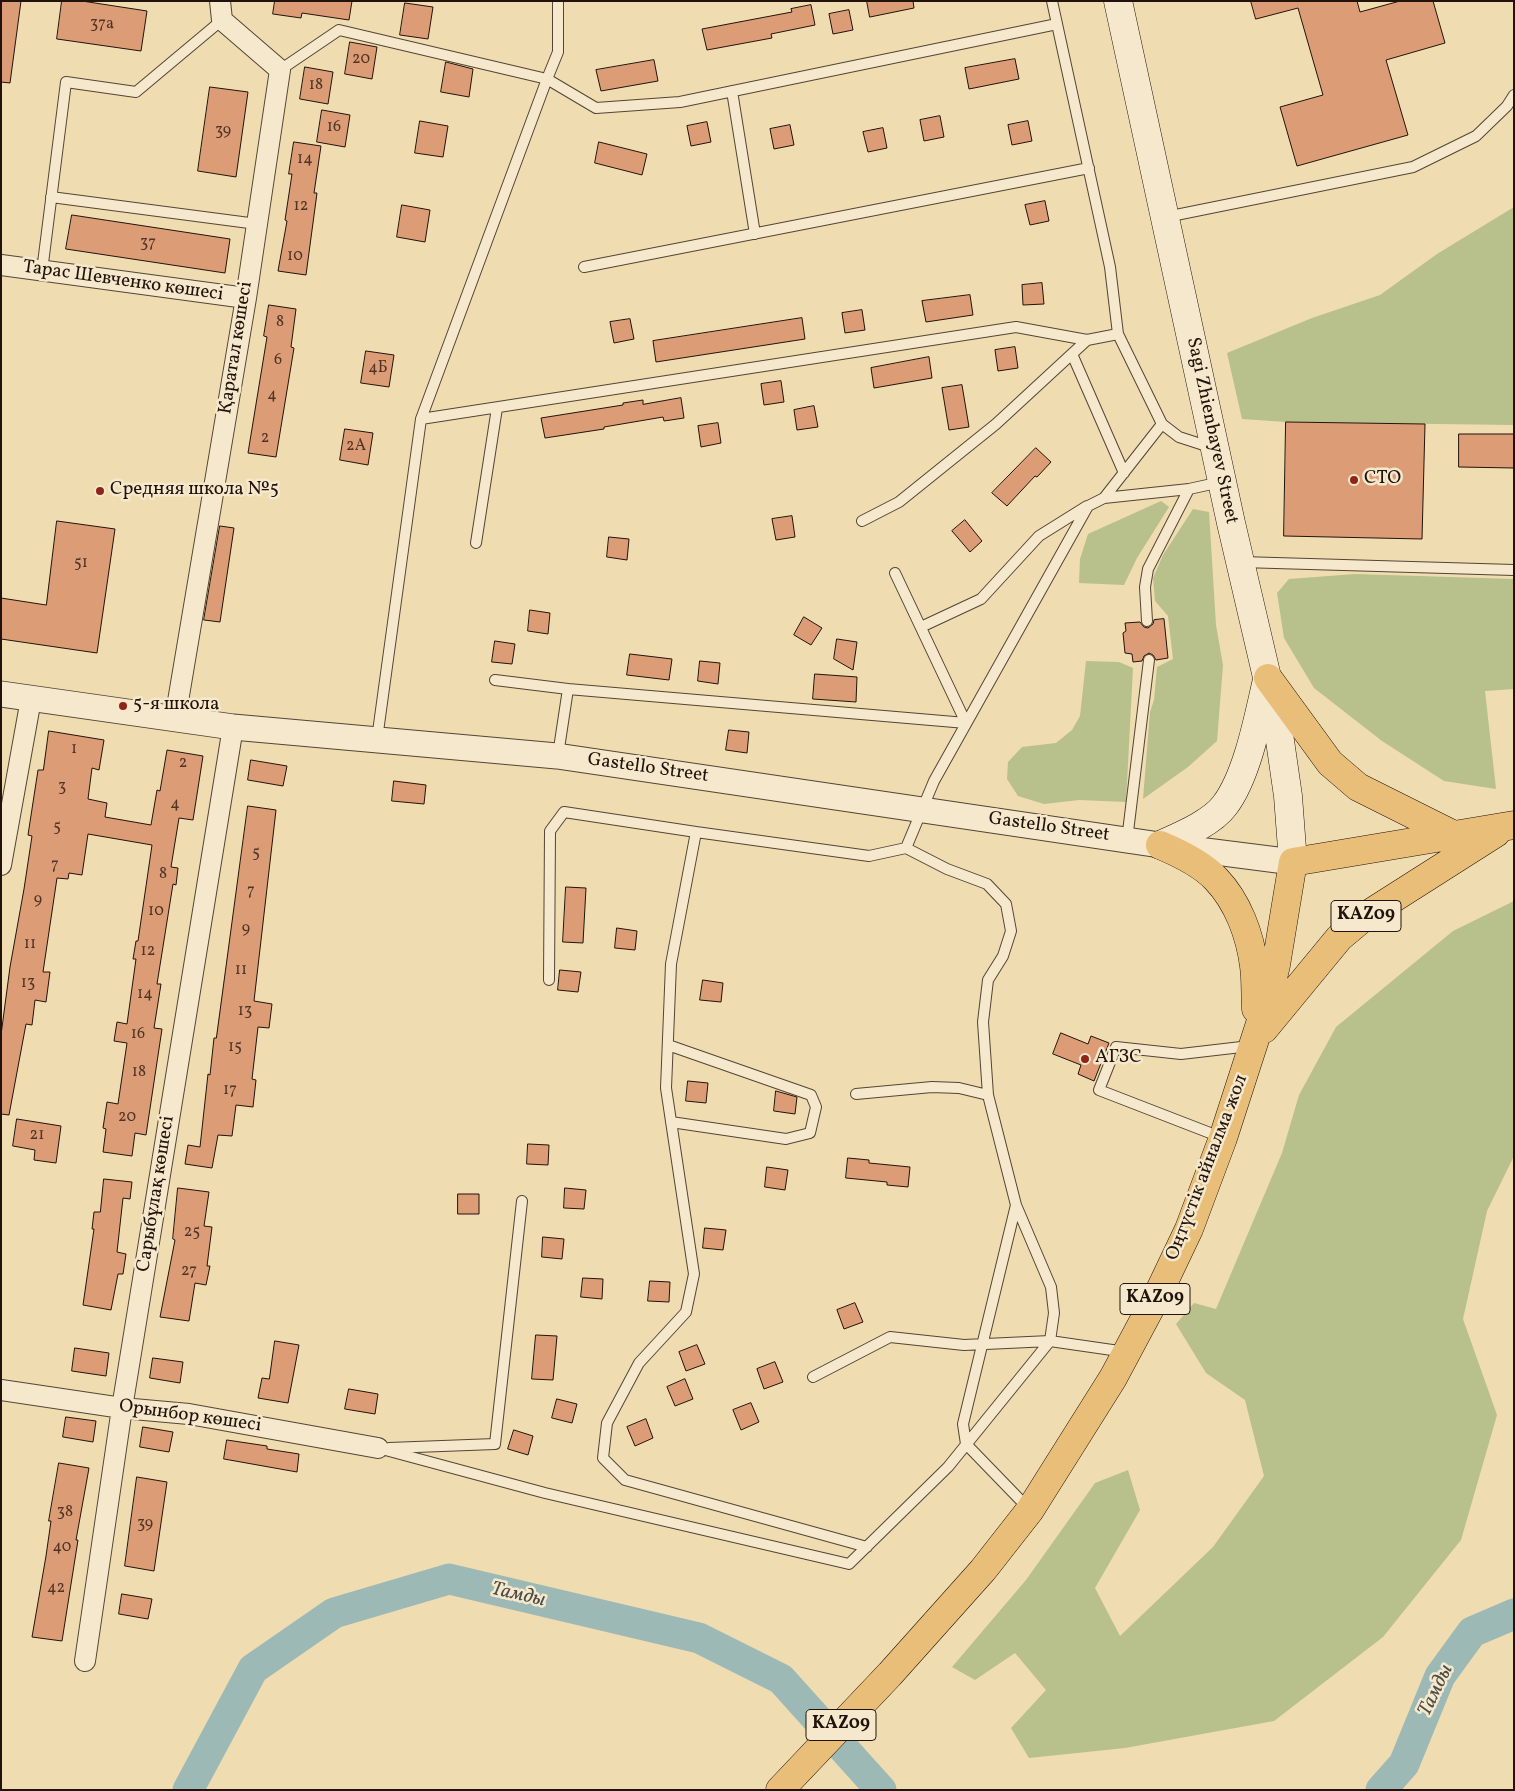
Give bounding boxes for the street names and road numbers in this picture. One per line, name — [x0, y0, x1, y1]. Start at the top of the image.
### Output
street label: Тарас Шевченко көшесі — [21, 257, 225, 307]
street label: Қаратал көшесі — [215, 280, 259, 416]
street label: Sagi Zhienbayev Street — [1180, 336, 1242, 526]
street label: Gastello Street — [586, 749, 710, 789]
street label: Gastello Street — [987, 808, 1111, 848]
road number: KAZ09 — [1331, 900, 1401, 931]
street label: Оңтүстік айналма жол — [1162, 1072, 1254, 1264]
street label: Сарыбұлақ көшесі — [133, 1114, 181, 1274]
road number: KAZ09 — [1120, 1284, 1190, 1315]
street label: Орынбор көшесі — [117, 1396, 263, 1438]
road number: KAZ09 — [806, 1710, 876, 1740]

